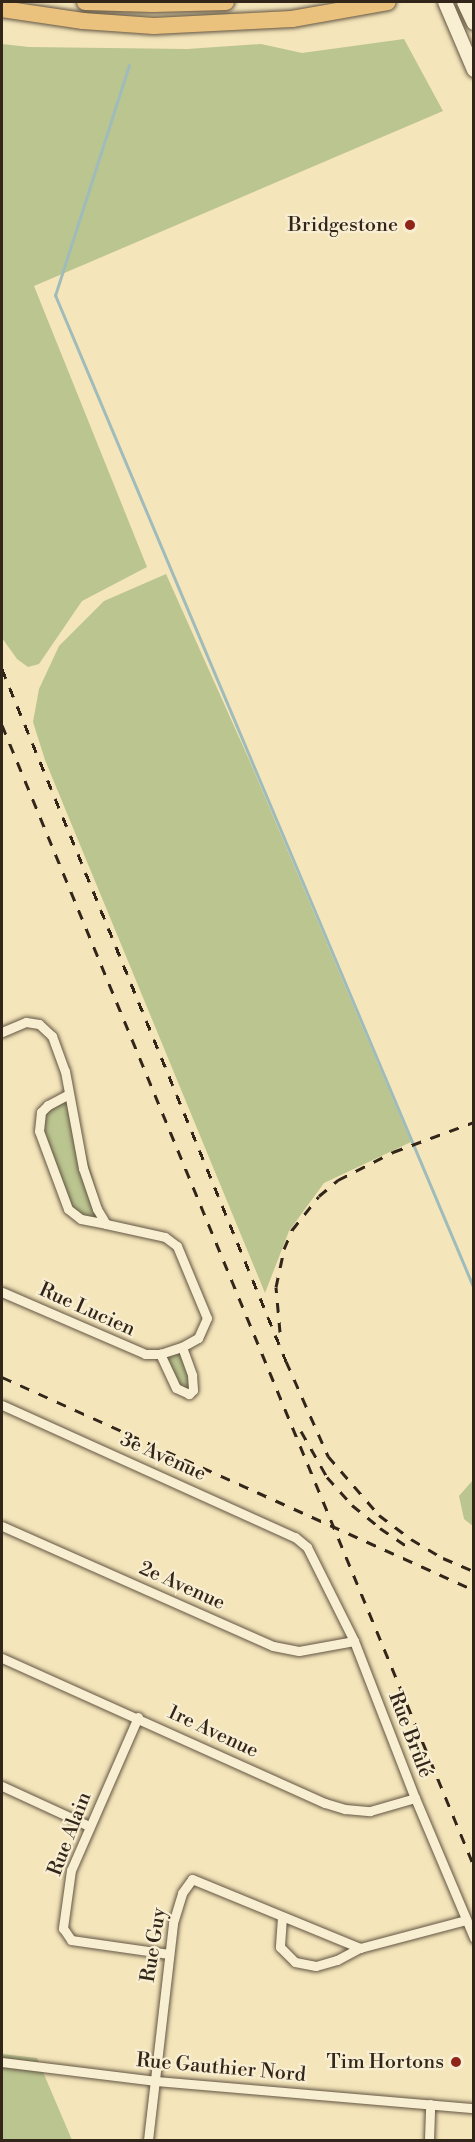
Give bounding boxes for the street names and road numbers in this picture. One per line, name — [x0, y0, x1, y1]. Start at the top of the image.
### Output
street label: Rue Lucien — [35, 1278, 139, 1342]
street label: 3e Avenue — [116, 1427, 210, 1487]
street label: 2e Avenue — [135, 1556, 229, 1616]
street label: Rue Brûlé — [383, 1689, 437, 1781]
street label: 1re Avenue — [164, 1701, 262, 1763]
street label: Rue Alain — [43, 1789, 97, 1879]
street label: Rue Guy — [136, 1906, 172, 1984]
street label: Rue Gauthier Nord — [135, 2049, 307, 2087]

